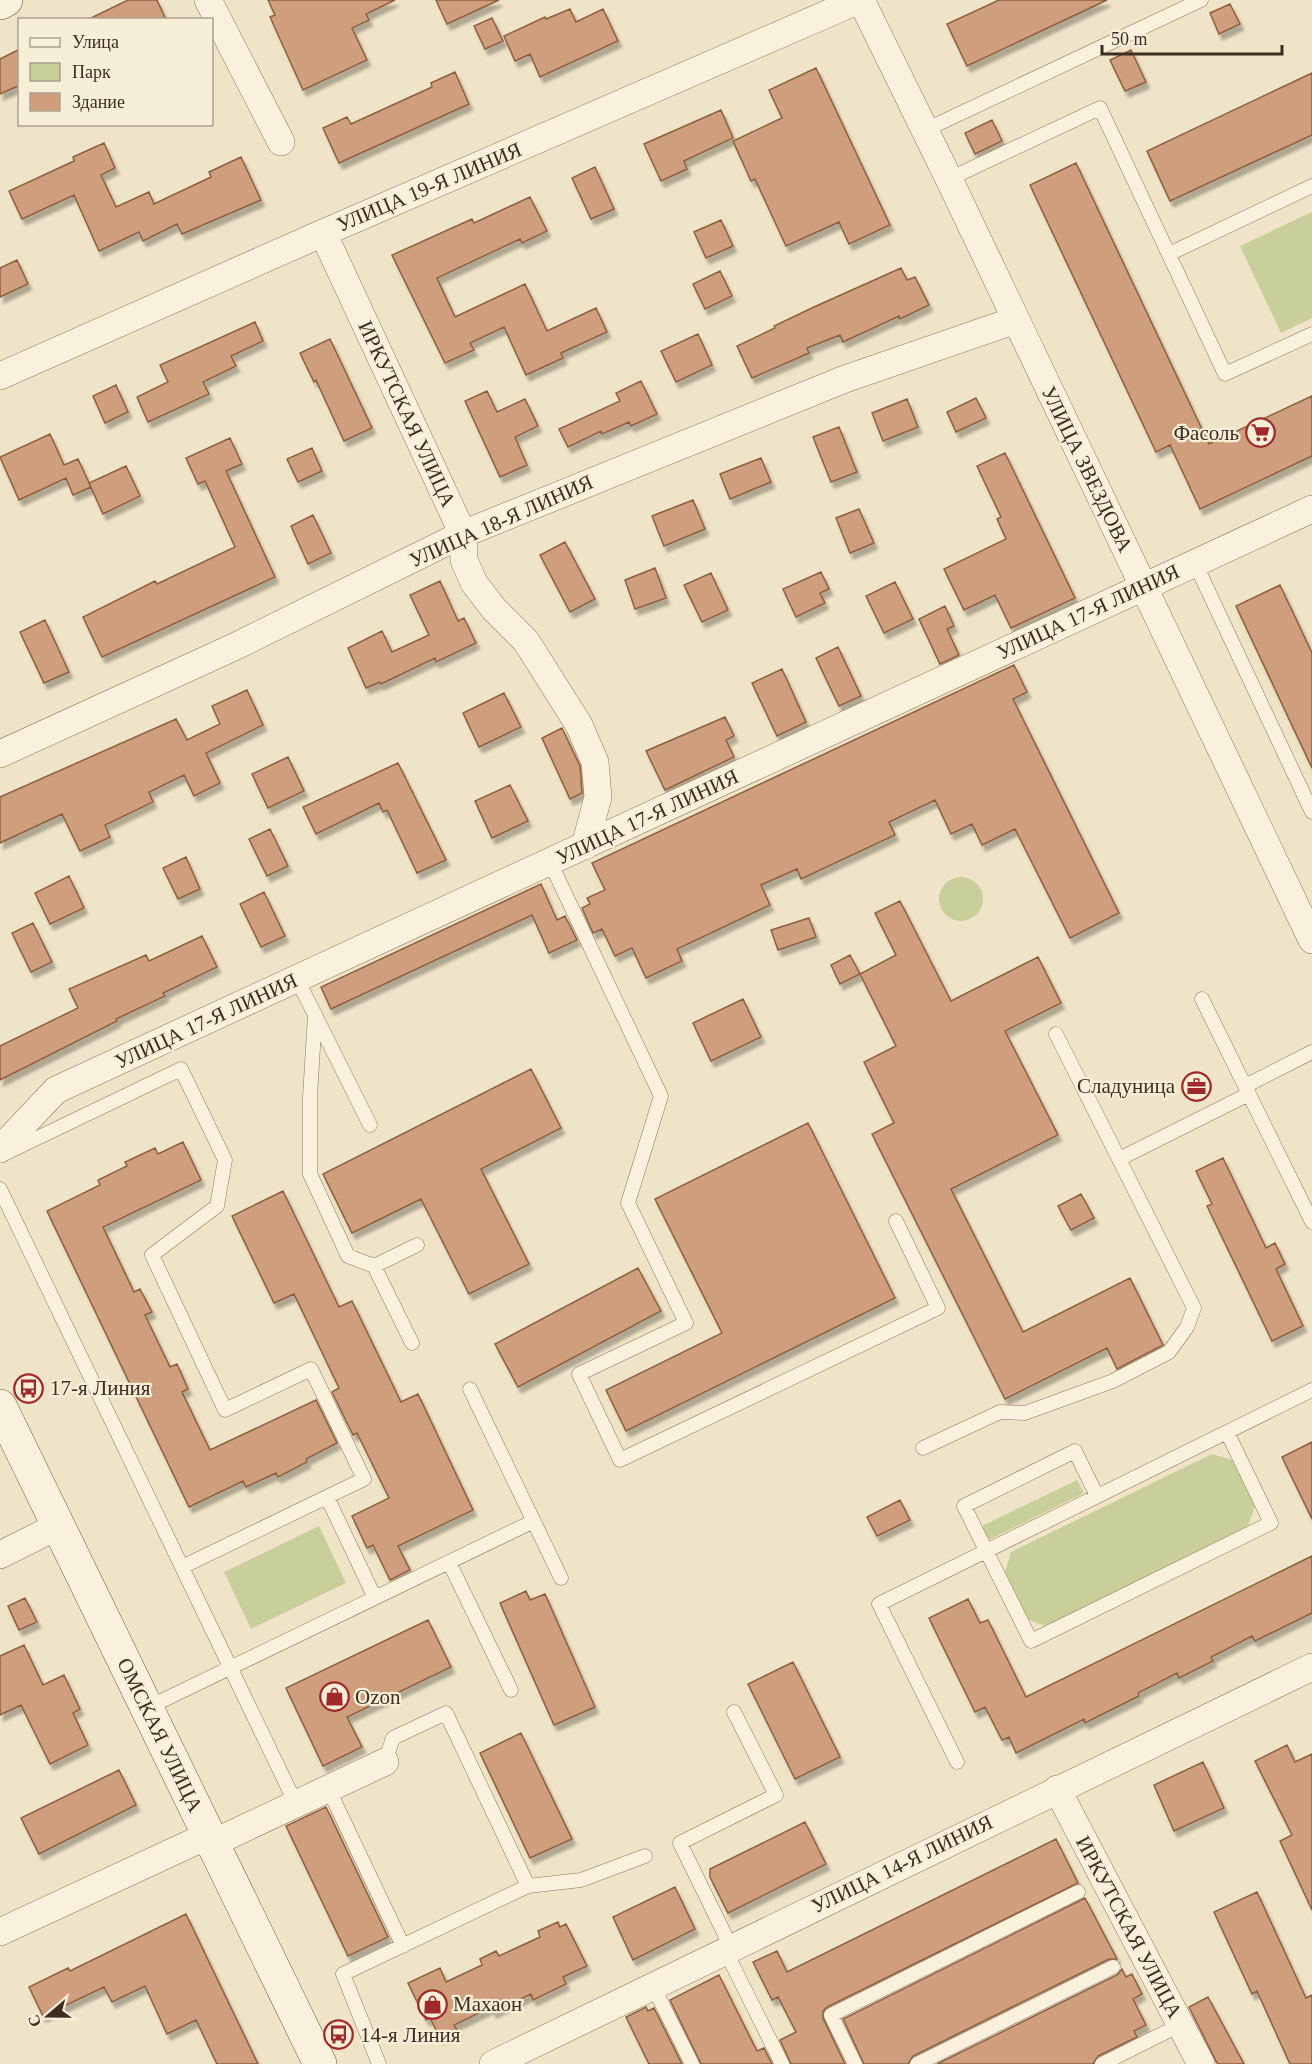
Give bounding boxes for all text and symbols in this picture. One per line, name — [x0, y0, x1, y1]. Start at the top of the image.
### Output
legend — [18, 18, 213, 126]
scale bar — [1102, 18, 1282, 56]
text: 50 m — [1111, 29, 1148, 49]
text: Улица — [72, 32, 119, 52]
text: Парк — [72, 62, 111, 82]
text: Здание — [72, 92, 125, 112]
street label: УЛИЦА 19-Я ЛИНИЯ — [333, 137, 525, 237]
street label: ИРКУТСКАЯ УЛИЦА — [353, 317, 461, 512]
street label: УЛИЦА ЗВЕЗДОВА — [1036, 382, 1138, 557]
supermarket icon: Фасоль — [1244, 417, 1276, 449]
place label: Фасоль — [1173, 421, 1239, 445]
street label: УЛИЦА 18-Я ЛИНИЯ — [405, 470, 597, 572]
street label: УЛИЦА 17-Я ЛИНИЯ — [993, 559, 1183, 665]
street label: УЛИЦА 17-Я ЛИНИЯ — [552, 764, 742, 870]
street label: УЛИЦА 17-Я ЛИНИЯ — [111, 968, 301, 1074]
office icon: Сладуница — [1180, 1070, 1212, 1102]
place label: Сладуница — [1077, 1074, 1176, 1098]
bus stop icon: 17-я Линия — [13, 1372, 45, 1404]
place label: 17-я Линия — [50, 1376, 151, 1400]
street label: ОМСКАЯ УЛИЦА — [112, 1654, 208, 1817]
shop icon: Ozon — [318, 1681, 350, 1713]
place label: Ozon — [355, 1685, 401, 1709]
street label: УЛИЦА 14-Я ЛИНИЯ — [808, 1810, 996, 1918]
street label: ИРКУТСКАЯ УЛИЦА — [1071, 1832, 1188, 2023]
north arrow — [18, 1986, 78, 2046]
shop icon: Махаон — [416, 1988, 448, 2020]
place label: Махаон — [453, 1992, 522, 2016]
text: С — [24, 2013, 44, 2029]
bus stop icon: 14-я Линия — [323, 2019, 355, 2051]
place label: 14-я Линия — [360, 2023, 461, 2047]

